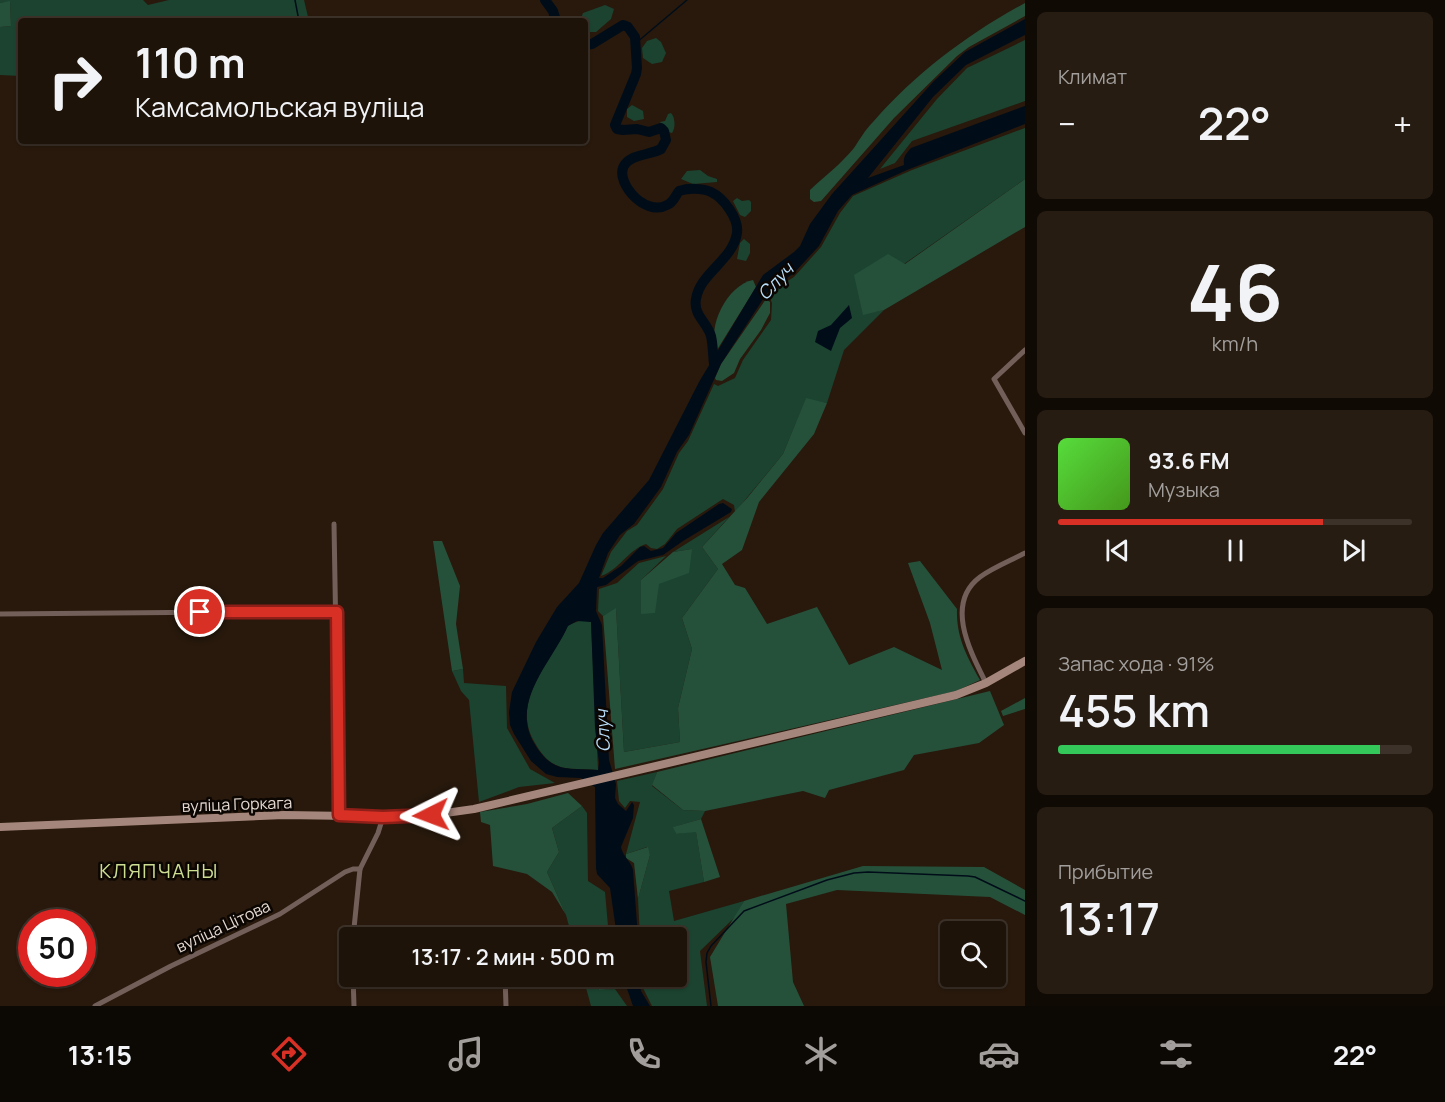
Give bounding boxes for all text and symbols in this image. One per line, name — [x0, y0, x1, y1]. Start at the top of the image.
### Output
text: 110 m — [135, 33, 246, 91]
icon: right — [36, 42, 114, 120]
text: Климат — [1058, 63, 1127, 90]
text: Камсамольская вуліца — [135, 88, 425, 125]
text: 22° — [1198, 92, 1271, 154]
text: − — [1058, 101, 1076, 146]
text: + — [1393, 101, 1412, 146]
text: 46 — [1187, 238, 1283, 344]
water label: Случ — [752, 256, 799, 305]
text: km/h — [1212, 330, 1258, 357]
text: 93.6 FM — [1148, 446, 1230, 476]
text: Музыка — [1148, 476, 1220, 503]
icon: previous — [1101, 534, 1134, 567]
icon: pause — [1219, 534, 1252, 567]
icon: next — [1337, 534, 1370, 567]
pin — [174, 586, 225, 637]
icon: arrive — [183, 595, 216, 628]
text: Запас хода · 91% — [1058, 650, 1214, 677]
text: 455 km — [1058, 679, 1210, 741]
water label: Случ — [589, 708, 615, 753]
position arrow — [399, 783, 463, 847]
street label: вуліца Горкага — [181, 791, 293, 817]
district label: КЛЯПЧАНЫ — [99, 857, 219, 884]
text: Прибытие — [1058, 858, 1153, 885]
text: 13:17 — [1058, 887, 1160, 949]
street label: вуліца Цітова — [172, 895, 274, 957]
speed limit sign: 50 — [18, 909, 96, 987]
map controls — [940, 921, 1006, 987]
button: search — [940, 921, 1006, 987]
text: 13:17 · 2 мин · 500 m — [411, 942, 615, 972]
icon: directions — [268, 1033, 310, 1075]
icon: music — [445, 1033, 487, 1075]
icon: phone — [623, 1033, 665, 1075]
icon: climate — [800, 1033, 842, 1075]
icon: car — [978, 1033, 1020, 1075]
icon: filters — [1155, 1033, 1197, 1075]
text: 13:15 — [68, 1036, 132, 1073]
text: 22° — [1333, 1036, 1377, 1073]

